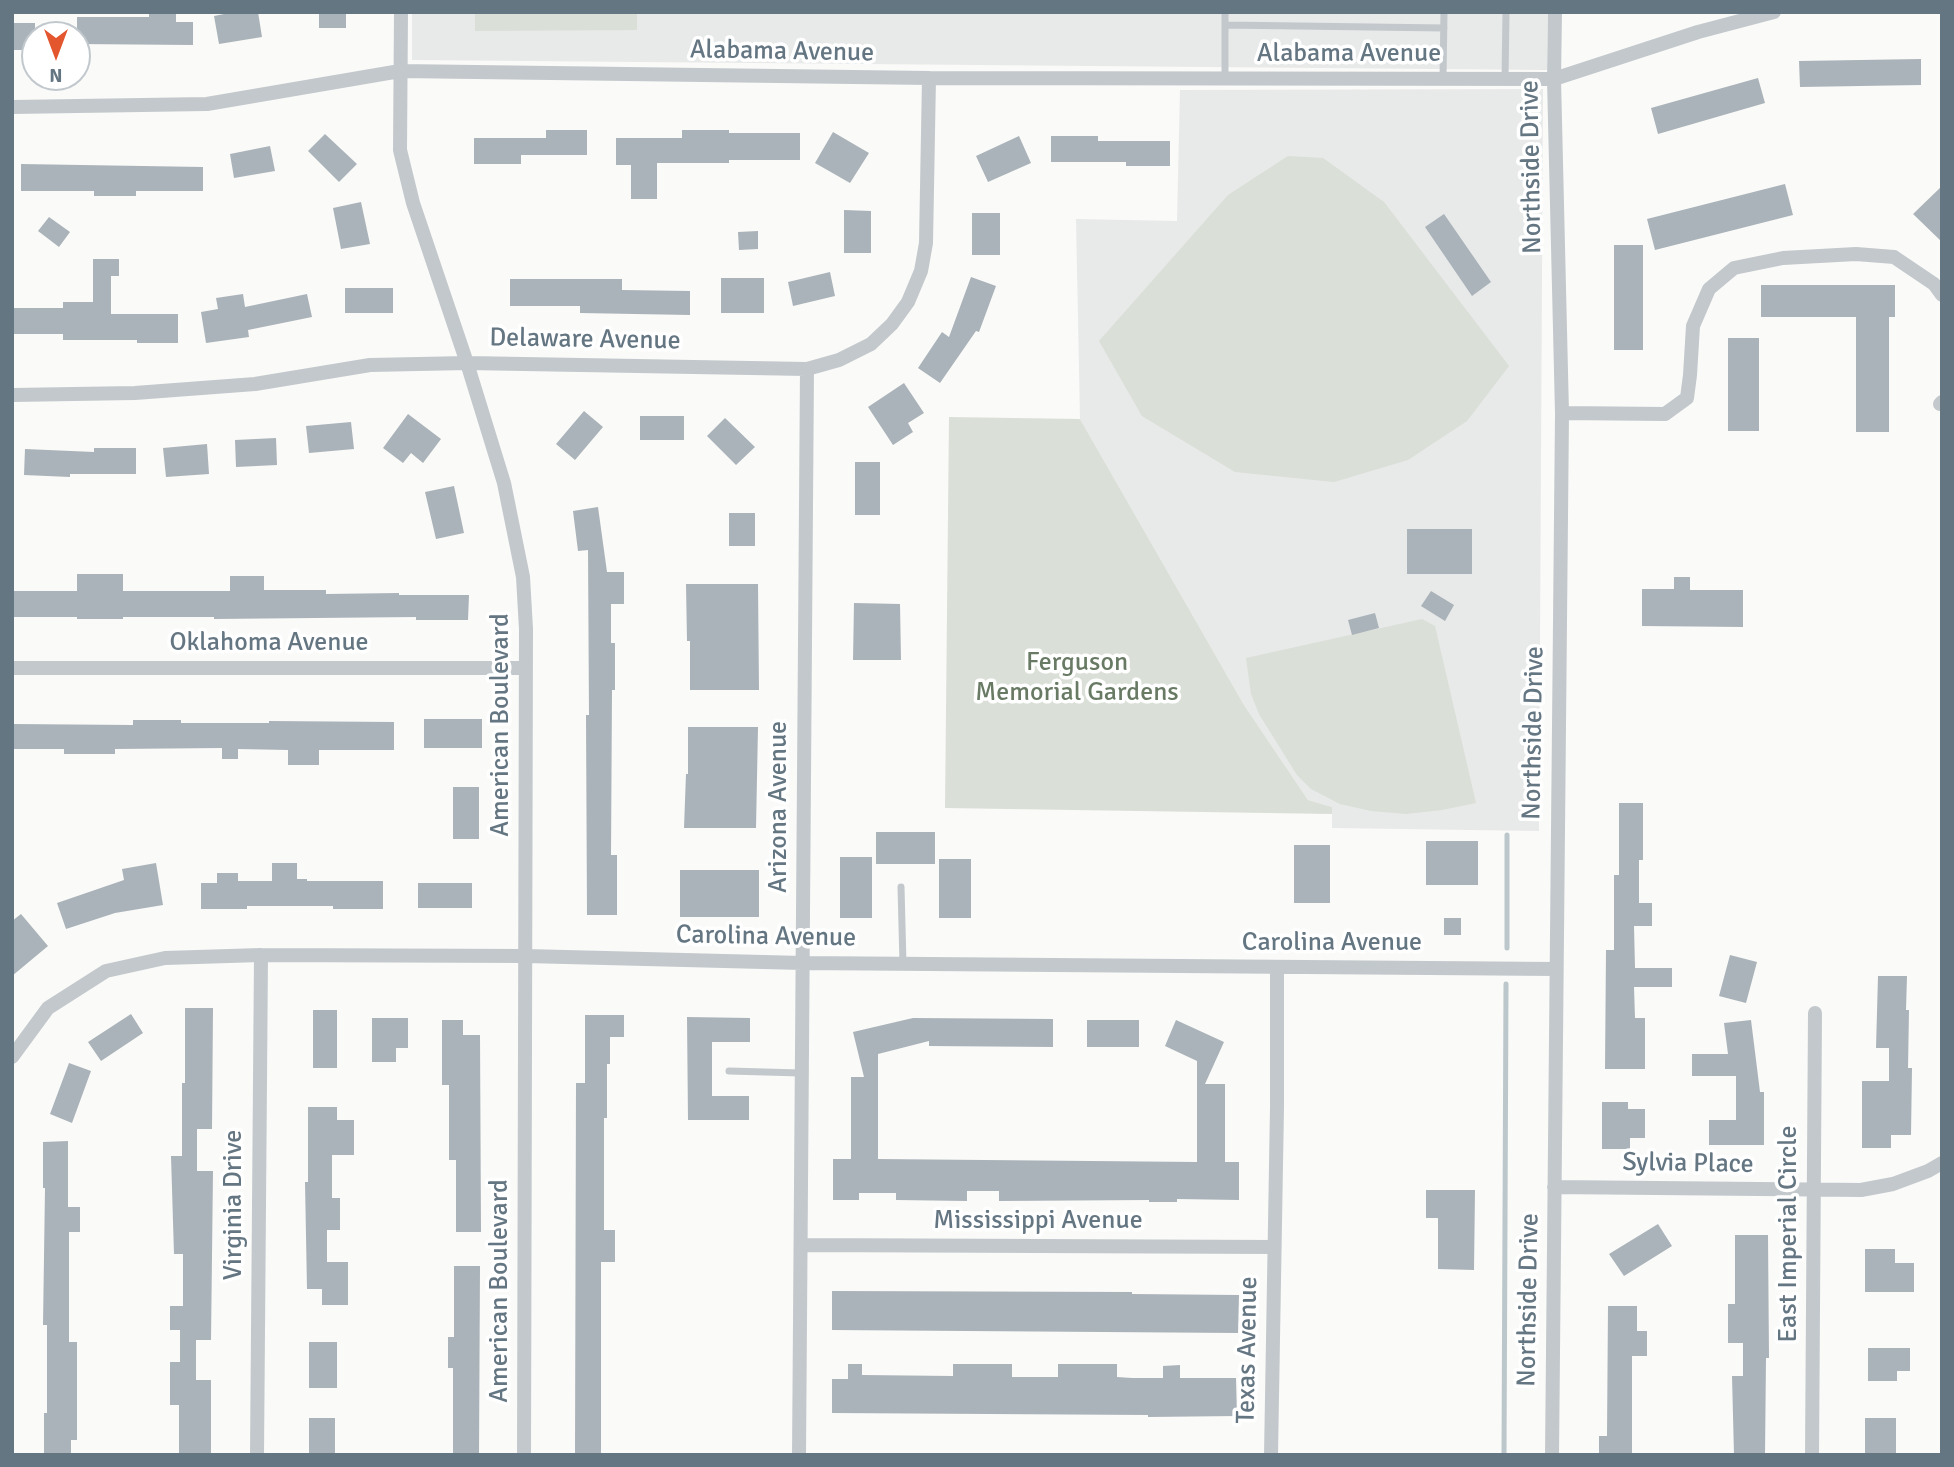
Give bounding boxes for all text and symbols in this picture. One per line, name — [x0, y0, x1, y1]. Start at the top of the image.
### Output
north arrow — [21, 21, 91, 91]
street label: Alabama Avenue — [690, 35, 874, 69]
street label: Alabama Avenue — [1257, 38, 1441, 70]
text: N — [49, 63, 63, 87]
street label: Northside Drive — [1515, 80, 1549, 254]
street label: Delaware Avenue — [489, 323, 681, 357]
street label: American Boulevard — [485, 613, 517, 837]
street label: Oklahoma Avenue — [169, 627, 369, 659]
street label: Northside Drive — [1517, 646, 1551, 820]
park label: Ferguson Memorial Gardens — [975, 647, 1179, 708]
street label: Arizona Avenue — [763, 721, 795, 893]
street label: Carolina Avenue — [676, 920, 856, 954]
street label: Carolina Avenue — [1242, 927, 1422, 959]
street label: East Imperial Circle — [1773, 1125, 1805, 1343]
street label: Virginia Drive — [218, 1130, 250, 1280]
street label: Sylvia Place — [1622, 1147, 1754, 1181]
street label: American Boulevard — [484, 1179, 516, 1403]
street label: Mississippi Avenue — [933, 1205, 1143, 1237]
street label: Northside Drive — [1512, 1213, 1546, 1387]
street label: Texas Avenue — [1231, 1276, 1265, 1424]

